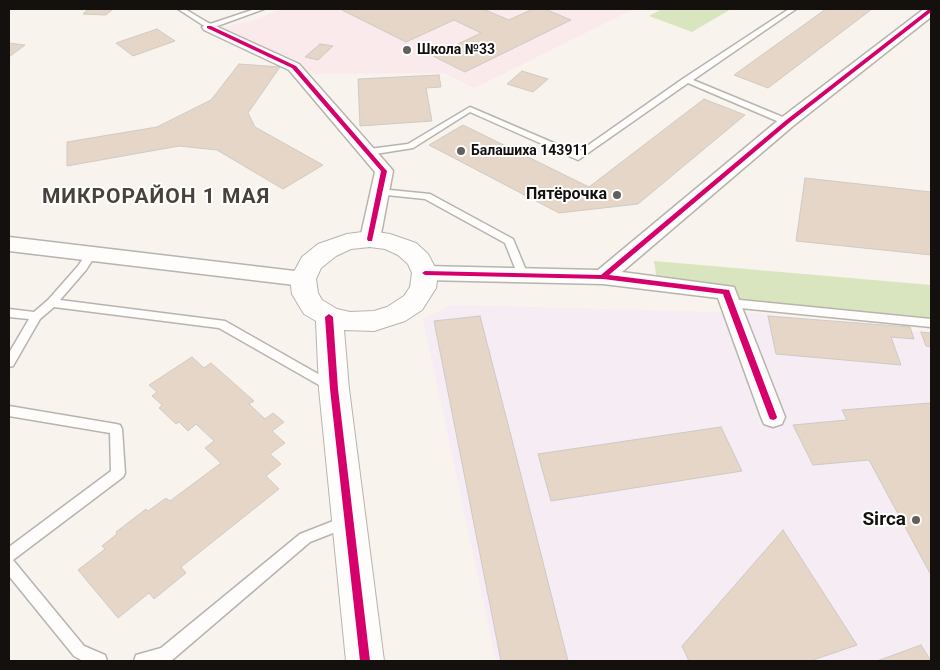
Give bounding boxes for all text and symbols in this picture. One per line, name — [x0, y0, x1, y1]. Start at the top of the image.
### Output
place label: Школа №33 — [417, 42, 495, 58]
marker: Школа №33 — [401, 44, 413, 56]
place label: Балашиха 143911 — [471, 143, 588, 159]
marker: Балашиха 143911 — [455, 145, 467, 157]
district label: МИКРОРАЙОН 1 МАЯ — [40, 185, 272, 211]
place label: Пятёрочка — [526, 185, 607, 205]
marker: Пятёрочка — [611, 189, 623, 201]
place label: Sirca — [862, 509, 906, 531]
marker: Sirca — [910, 514, 922, 526]

